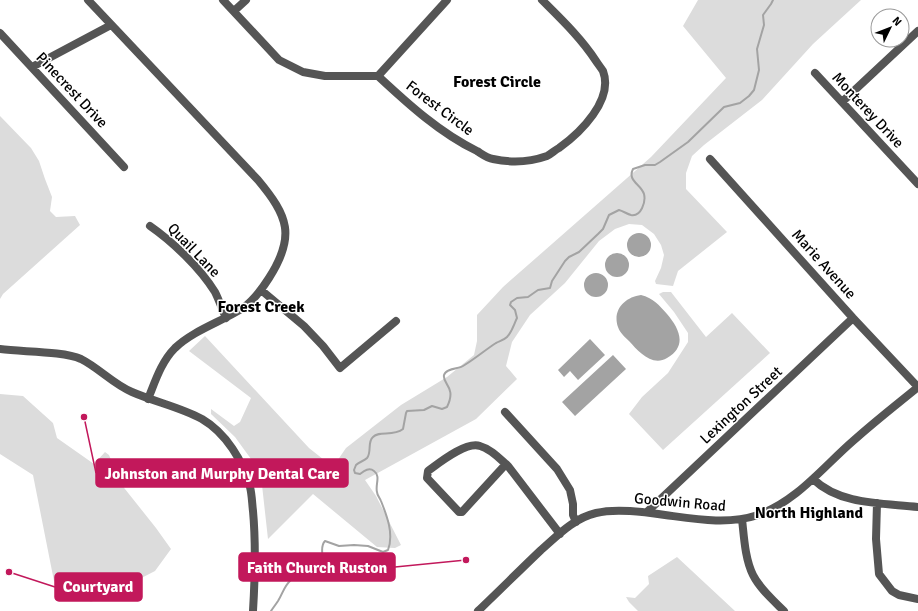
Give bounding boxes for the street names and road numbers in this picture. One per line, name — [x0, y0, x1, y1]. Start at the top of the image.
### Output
street label: Pinecrest Drive — [32, 48, 112, 132]
street label: Monterey Drive — [828, 68, 908, 152]
street label: Forest Circle — [403, 77, 477, 139]
street label: Quail Lane — [164, 219, 224, 281]
street label: Marie Avenue — [788, 226, 860, 302]
street label: Lexington Street — [696, 362, 786, 448]
street label: Goodwin Road — [633, 489, 727, 515]

